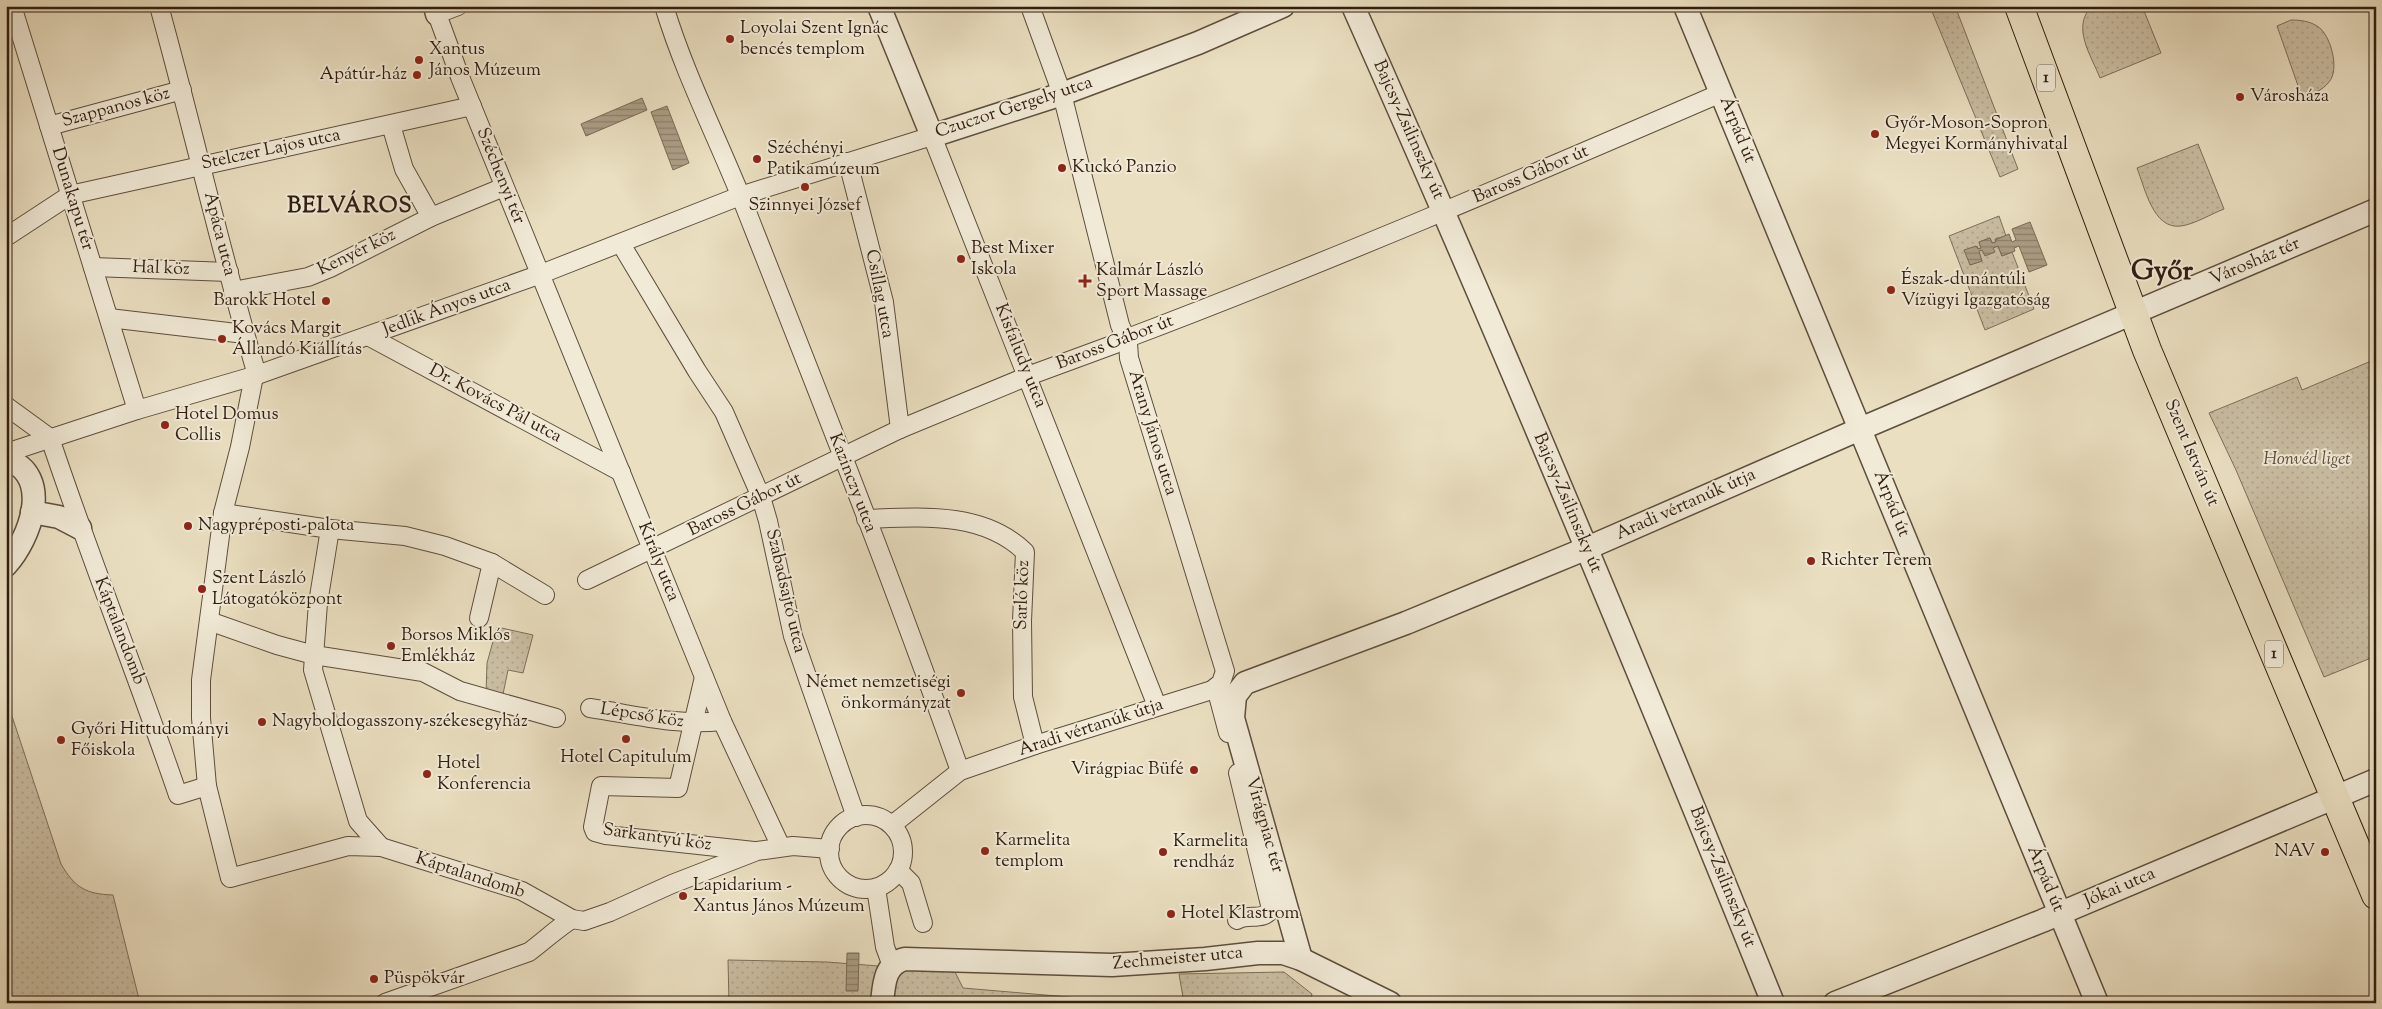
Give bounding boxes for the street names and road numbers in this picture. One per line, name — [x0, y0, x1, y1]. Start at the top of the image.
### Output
street label: Bajcsy-Zsilinszky út — [1366, 56, 1450, 204]
road number: 1 — [2037, 64, 2055, 92]
street label: Czuczor Gergely utca — [932, 70, 1096, 146]
street label: Szappanos köz — [59, 81, 173, 135]
street label: Árpád út — [1712, 93, 1762, 167]
street label: Stelczer Lajos utca — [199, 123, 343, 177]
street label: Széchenyi tér — [469, 124, 531, 228]
street label: Baross Gábor út — [1469, 139, 1593, 211]
street label: Dunakapu tér — [44, 144, 100, 254]
street label: Apáca utca — [196, 189, 242, 279]
street label: Kenyér köz — [313, 223, 401, 283]
street label: Városház tér — [2206, 231, 2304, 293]
street label: Csillag utca — [858, 247, 900, 341]
street label: Hal köz — [132, 255, 190, 283]
street label: Jedlik Ányos utca — [378, 273, 515, 344]
street label: Kisfaludy utca — [987, 300, 1053, 412]
street label: Baross Gábor út — [1053, 309, 1177, 377]
street label: Dr. Kovács Pál utca — [424, 358, 566, 450]
street label: Arany János utca — [1121, 367, 1183, 499]
street label: Szent István út — [2157, 395, 2225, 511]
street label: Bajcsy-Zsilinszky út — [1526, 429, 1608, 577]
street label: Kazinczy utca — [821, 430, 883, 536]
street label: Aradi vértanúk útja — [1612, 462, 1760, 548]
street label: Baross Gábor út — [684, 466, 806, 544]
street label: Árpád út — [1866, 467, 1916, 541]
street label: Király utca — [630, 518, 686, 606]
street label: Szabadsajtó utca — [758, 526, 812, 656]
street label: Sarló köz — [1009, 559, 1037, 630]
street label: Káptalandomb — [86, 573, 152, 689]
road number: 1 — [2265, 641, 2283, 668]
street label: Aradi vértanúk útja — [1015, 692, 1167, 764]
street label: Lépcső köz — [598, 697, 686, 735]
street label: Virágpiac tér — [1238, 774, 1290, 876]
street label: Bajcsy-Zsilinszky út — [1682, 803, 1762, 951]
street label: Sarkantyú köz — [601, 818, 713, 859]
street label: Árpád út — [2019, 842, 2071, 916]
street label: Káptalandomb — [412, 846, 528, 906]
street label: Jókai utca — [2079, 861, 2160, 915]
street label: Zechmeister utca — [1112, 940, 1244, 978]

